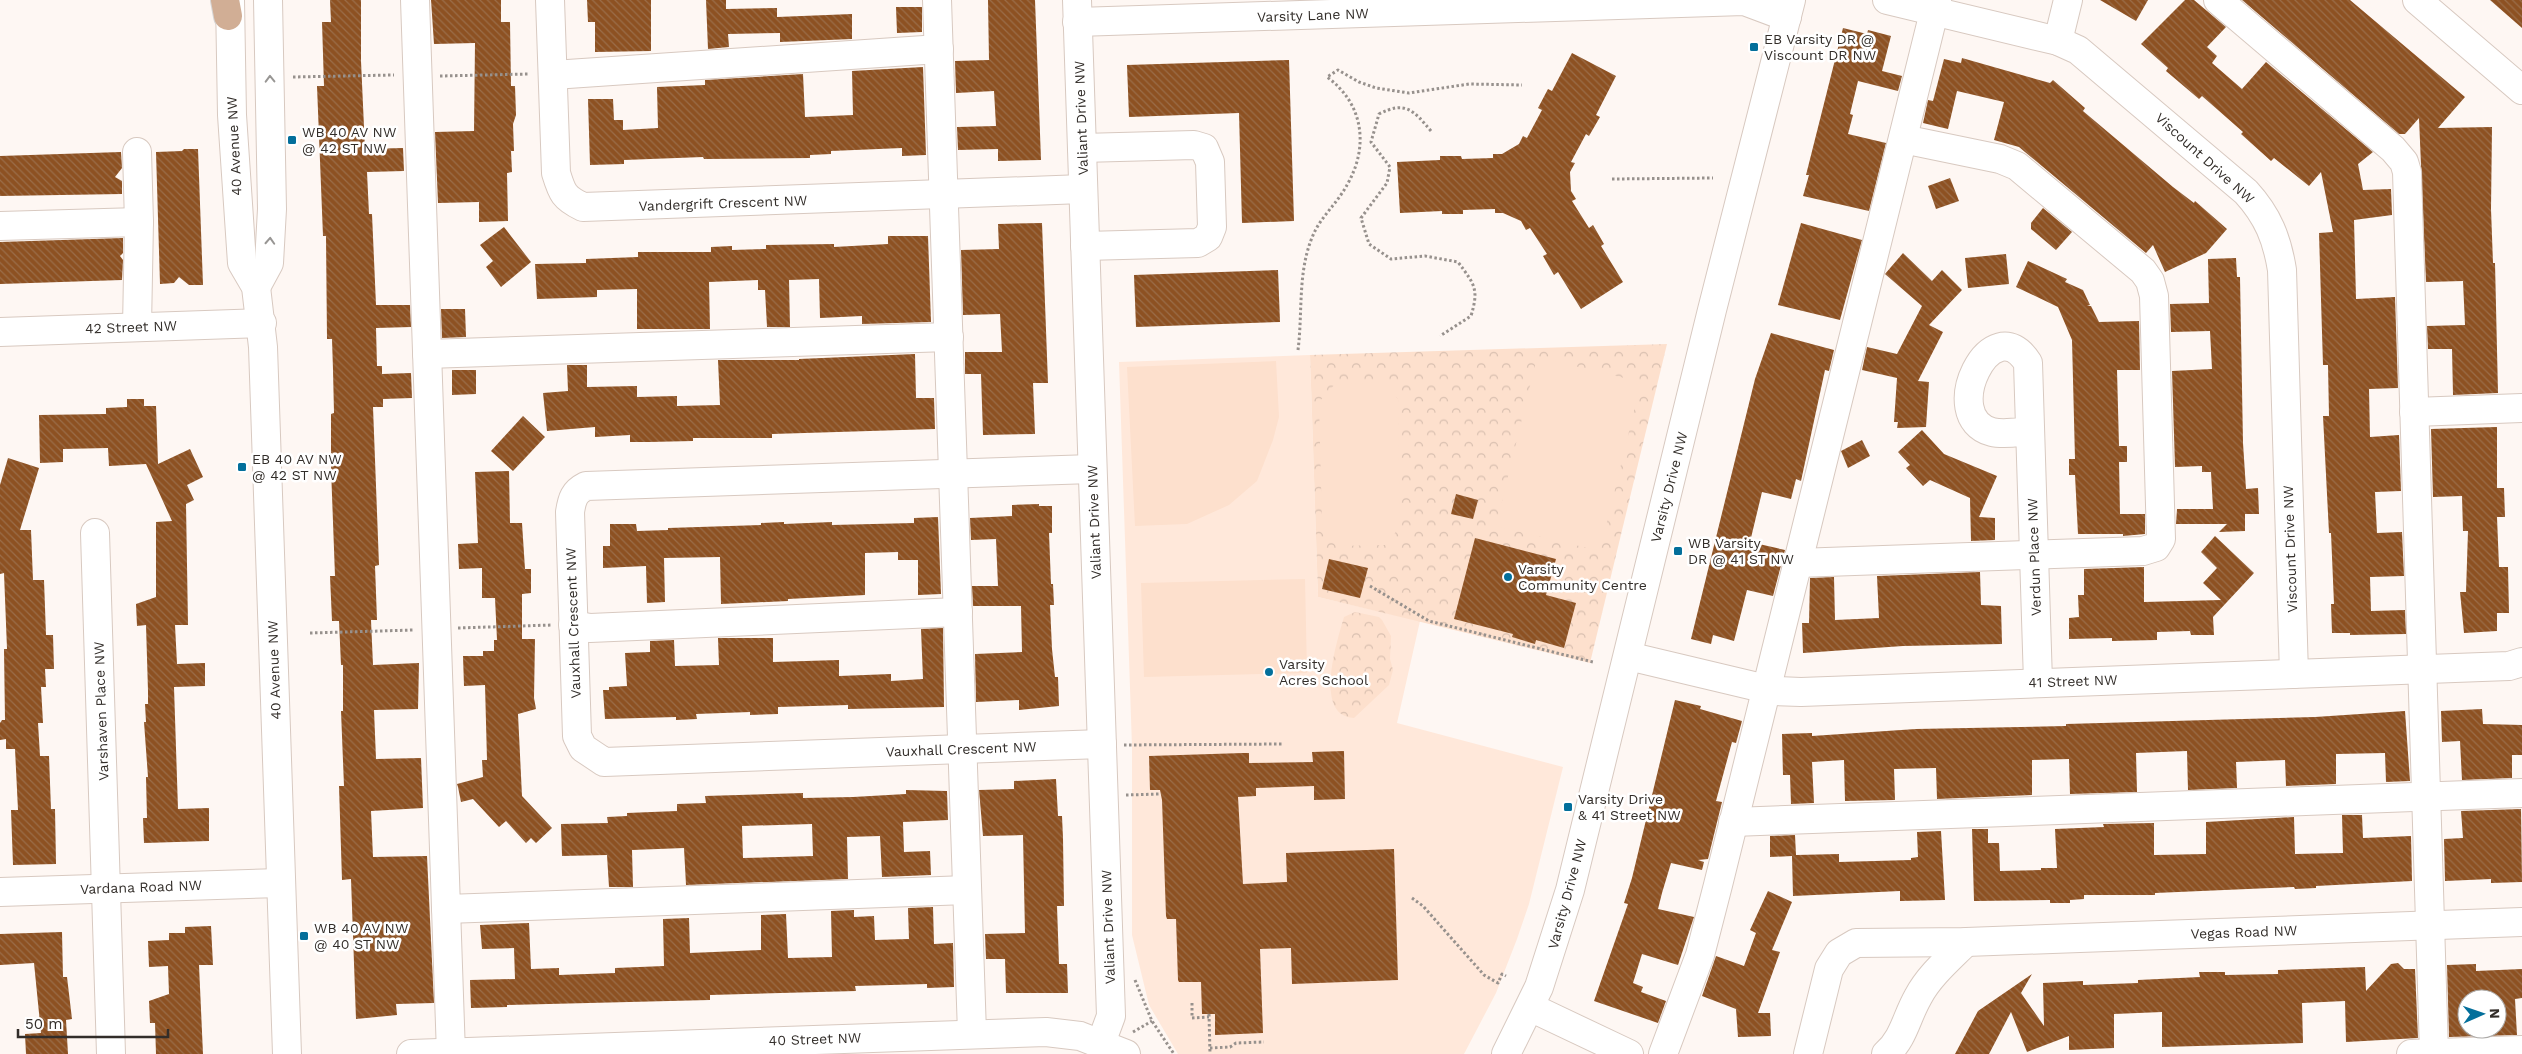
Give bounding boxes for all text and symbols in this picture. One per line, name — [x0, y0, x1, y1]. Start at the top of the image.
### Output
street label: Varsity Lane NW — [1257, 5, 1369, 25]
place label: EB Varsity DR @ Viscount DR NW — [1764, 31, 1876, 63]
marker: EB Varsity DR @ Viscount DR NW — [1748, 41, 1760, 53]
street label: Valiant Drive NW — [1071, 60, 1091, 176]
one-way arrow — [265, 75, 276, 83]
street label: 40 Avenue NW — [223, 96, 245, 196]
street label: Viscount Drive NW — [2152, 109, 2258, 207]
place label: WB 40 AV NW @ 42 ST NW — [302, 124, 396, 156]
marker: WB 40 AV NW @ 42 ST NW — [286, 134, 298, 146]
street label: Vandergrift Crescent NW — [638, 192, 808, 214]
one-way arrow — [264, 237, 275, 245]
street label: 42 Street NW — [85, 317, 177, 337]
street label: Varsity Drive NW — [1648, 430, 1690, 544]
place label: EB 40 AV NW @ 42 ST NW — [252, 451, 342, 483]
marker: EB 40 AV NW @ 42 ST NW — [236, 461, 248, 473]
street label: Valiant Drive NW — [1084, 464, 1104, 580]
street label: Viscount Drive NW — [2280, 485, 2300, 613]
street label: Verdun Place NW — [2024, 498, 2044, 616]
place label: WB Varsity DR @ 41 ST NW — [1688, 535, 1794, 567]
marker: WB Varsity DR @ 41 ST NW — [1672, 545, 1684, 557]
street label: Vauxhall Crescent NW — [562, 547, 584, 699]
place label: Varsity Community Centre — [1518, 561, 1647, 593]
marker: Varsity Community Centre — [1502, 571, 1514, 583]
street label: 40 Avenue NW — [264, 620, 284, 720]
street label: Varshaven Place NW — [91, 641, 111, 781]
place label: Varsity Acres School — [1279, 656, 1369, 688]
marker: Varsity Acres School — [1263, 666, 1275, 678]
street label: 41 Street NW — [2028, 671, 2118, 691]
street label: Vauxhall Crescent NW — [885, 738, 1037, 760]
place label: Varsity Drive & 41 Street NW — [1578, 791, 1681, 823]
marker: Varsity Drive & 41 Street NW — [1562, 801, 1574, 813]
street label: Varsity Drive NW — [1545, 837, 1589, 951]
street label: Valiant Drive NW — [1098, 869, 1118, 985]
street label: Vardana Road NW — [80, 877, 202, 897]
place label: WB 40 AV NW @ 40 ST NW — [314, 920, 408, 952]
street label: Vegas Road NW — [2190, 922, 2298, 942]
marker: WB 40 AV NW @ 40 ST NW — [298, 930, 310, 942]
north arrow — [2457, 989, 2507, 1039]
scale bar — [18, 1006, 168, 1038]
text: N — [2487, 1008, 2503, 1019]
text: 50 m — [25, 1015, 62, 1033]
street label: 40 Street NW — [768, 1029, 862, 1049]

